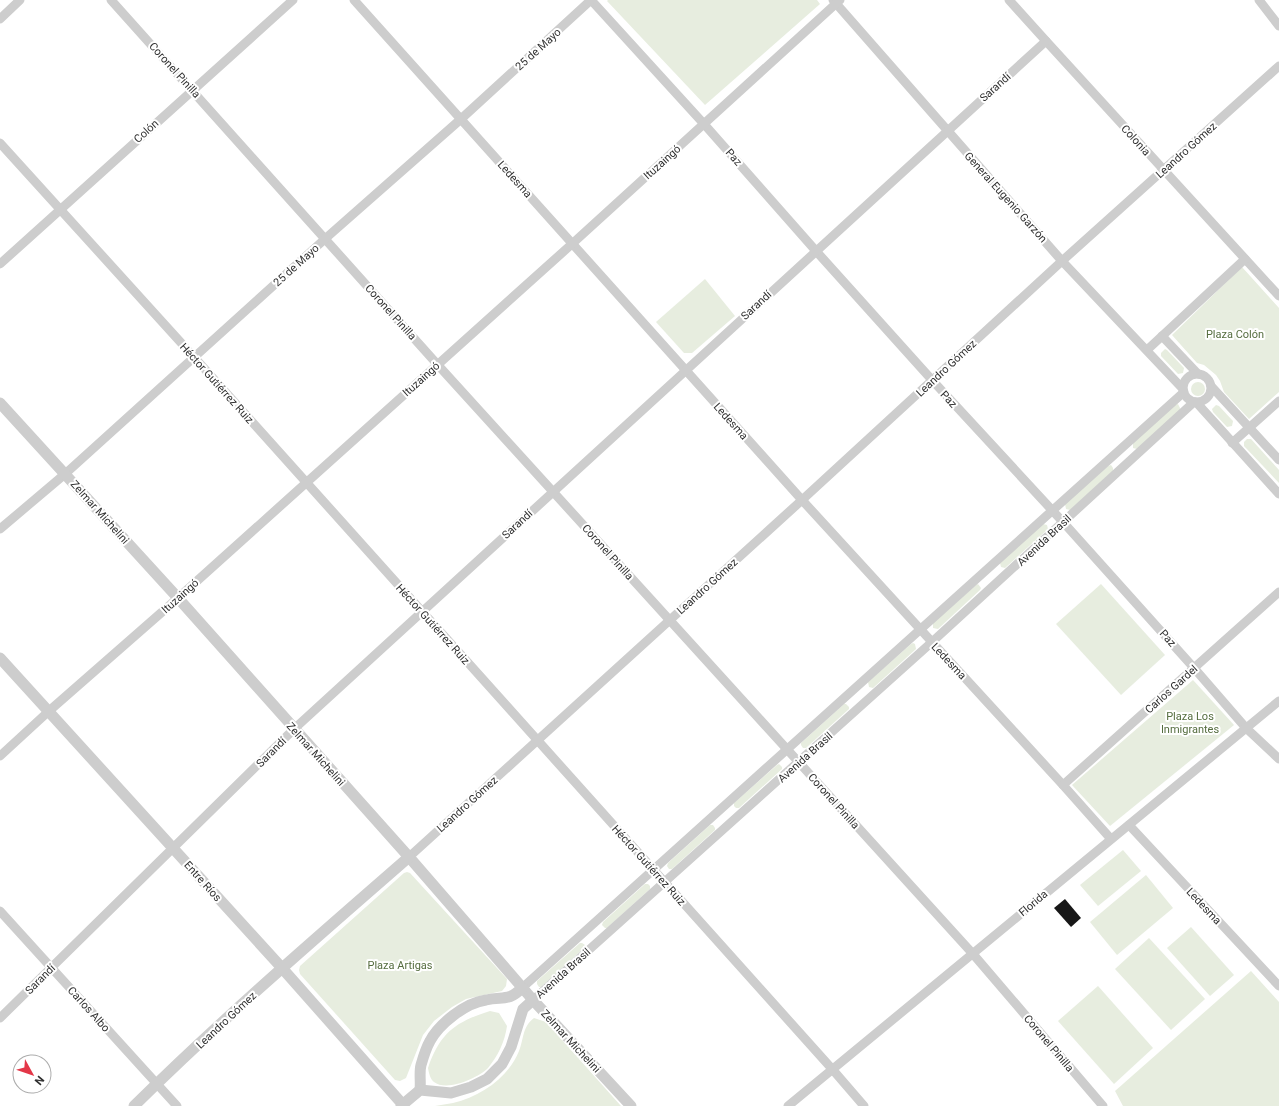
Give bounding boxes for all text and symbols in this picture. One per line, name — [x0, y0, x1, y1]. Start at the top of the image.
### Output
street label: 25 de Mayo — [513, 26, 564, 73]
street label: Coronel Pinilla — [146, 40, 203, 101]
street label: Sarandí — [977, 69, 1014, 105]
street label: Colón — [131, 117, 161, 146]
street label: Leandro Gómez — [1153, 119, 1220, 181]
street label: Colonia — [1118, 122, 1153, 158]
street label: Ituzaingó — [641, 142, 684, 182]
street label: Paz — [723, 146, 745, 169]
street label: General Eugenio Garzón — [962, 149, 1050, 245]
street label: Ledesma — [495, 158, 535, 200]
street label: 25 de Mayo — [271, 242, 322, 289]
street label: Coronel Pinilla — [362, 282, 419, 343]
street label: Sarandí — [738, 287, 775, 323]
park label: Plaza Colón — [1206, 328, 1264, 341]
street label: Leandro Gómez — [914, 337, 979, 399]
street label: Héctor Gutiérrez Ruiz — [177, 340, 257, 427]
street label: Ituzaingó — [400, 359, 443, 399]
street label: Paz — [938, 388, 960, 411]
street label: Ledesma — [711, 400, 751, 442]
street label: Zelmar Michelini — [68, 478, 132, 547]
street label: Sarandí — [499, 506, 536, 542]
street label: Avenida Brasil — [1015, 512, 1074, 569]
street label: Coronel Pinilla — [579, 522, 636, 583]
street label: Leandro Gómez — [674, 555, 741, 617]
street label: Ituzaingó — [159, 576, 202, 616]
street label: Héctor Gutiérrez Ruiz — [393, 581, 473, 668]
street label: Paz — [1157, 627, 1179, 650]
street label: Ledesma — [928, 640, 969, 682]
street label: Carlos Gardel — [1142, 662, 1200, 716]
park label: Plaza Los Inmigrantes — [1161, 710, 1219, 736]
street label: Zelmar Michelini — [284, 720, 348, 789]
street label: Avenida Brasil — [775, 729, 835, 785]
street label: Sarandí — [254, 734, 290, 770]
street label: Coronel Pinilla — [805, 771, 862, 832]
street label: Leandro Gómez — [434, 773, 501, 835]
street label: Héctor Gutiérrez Ruiz — [609, 822, 689, 909]
street label: Entre Ríos — [181, 859, 224, 904]
street label: Ledesma — [1183, 885, 1224, 927]
street label: Florida — [1016, 888, 1050, 919]
street label: Avenida Brasil — [533, 945, 593, 1001]
park label: Plaza Artigas — [367, 959, 433, 972]
street label: Sarandí — [23, 961, 59, 997]
street label: Carlos Albo — [65, 984, 112, 1035]
street label: Leandro Gómez — [194, 989, 259, 1051]
street label: Zelmar Michelini — [538, 1007, 603, 1075]
street label: Coronel Pinilla — [1021, 1012, 1076, 1074]
north arrow — [12, 1054, 52, 1094]
text: N — [32, 1073, 47, 1087]

